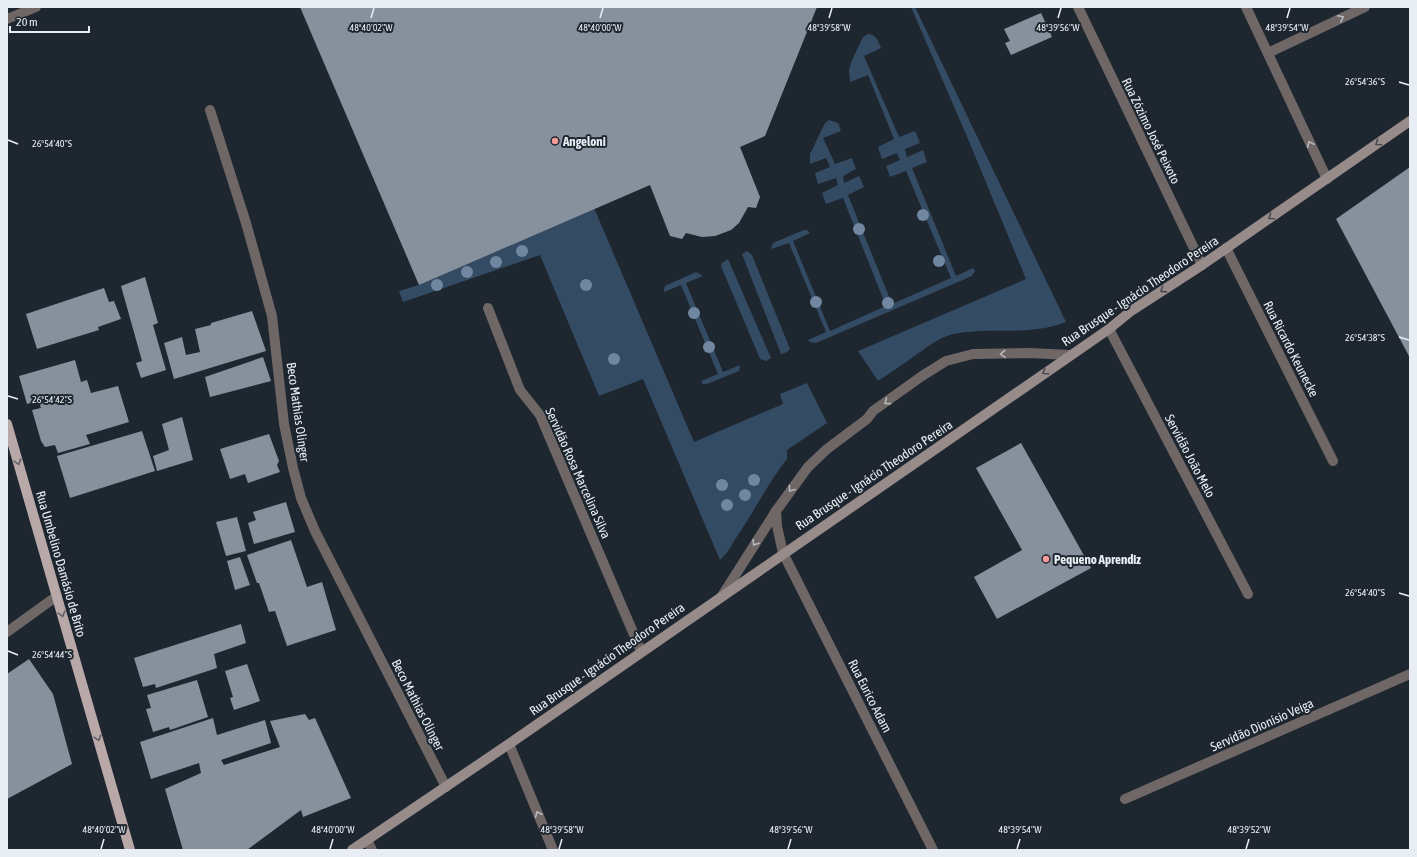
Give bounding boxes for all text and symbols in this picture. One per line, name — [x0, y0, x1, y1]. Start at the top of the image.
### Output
scale bar — [10, 8, 89, 34]
text: 20 m — [16, 15, 38, 29]
one-way arrow — [1337, 15, 1344, 23]
text: 48°40'02"W — [349, 22, 393, 33]
text: 48°40'00"W — [578, 22, 622, 33]
text: 48°39'58"W — [807, 22, 851, 33]
text: 48°39'56"W — [1036, 22, 1080, 33]
text: 48°39'54"W — [1265, 22, 1309, 33]
street label: Rua Zózimo José Peixoto — [1119, 76, 1183, 186]
text: 26°54'36"S — [1345, 76, 1385, 87]
place label: Angeloni — [562, 134, 606, 149]
marker: Angeloni — [550, 136, 560, 146]
text: 26°54'40"S — [32, 138, 72, 149]
one-way arrow — [1375, 138, 1382, 146]
one-way arrow — [1307, 141, 1315, 148]
one-way arrow — [1268, 212, 1275, 220]
street label: Rua Brusque - Ignácio Theodoro Pereira — [1059, 233, 1221, 349]
one-way arrow — [1161, 285, 1168, 292]
street label: Rua Ricardo Keunecke — [1260, 299, 1322, 399]
text: 26°54'38"S — [1345, 332, 1385, 343]
one-way arrow — [1000, 350, 1006, 358]
street label: Beco Mathias Olinger — [284, 361, 312, 463]
one-way arrow — [1042, 367, 1049, 375]
text: 26°54'42"S — [32, 394, 72, 405]
one-way arrow — [884, 397, 891, 404]
street label: Servidão Rosa Marcelina Silva — [542, 405, 614, 541]
street label: Servidão João Melo — [1162, 412, 1218, 500]
street label: Rua Brusque - Ignácio Theodoro Pereira — [793, 417, 955, 533]
one-way arrow — [13, 458, 22, 465]
one-way arrow — [789, 484, 796, 491]
street label: Rua Umbelino Damásio de Brito — [33, 489, 89, 639]
one-way arrow — [753, 539, 760, 546]
place label: Pequeno Aprendiz — [1054, 552, 1141, 567]
marker: Pequeno Aprendiz — [1041, 554, 1051, 564]
text: 26°54'40"S — [1345, 587, 1385, 598]
street label: Rua Brusque - Ignácio Theodoro Pereira — [527, 600, 687, 718]
one-way arrow — [57, 610, 66, 617]
text: 26°54'44"S — [32, 649, 72, 660]
street label: Beco Mathias Olinger — [389, 657, 448, 753]
street label: Rua Eurico Adam — [845, 657, 895, 735]
street label: Servidão Dionísio Veiga — [1208, 696, 1316, 754]
one-way arrow — [93, 735, 102, 742]
one-way arrow — [535, 811, 543, 818]
text: 48°40'02"W — [82, 824, 126, 835]
text: 48°40'00"W — [311, 824, 355, 835]
text: 48°39'58"W — [540, 824, 584, 835]
text: 48°39'56"W — [769, 824, 813, 835]
text: 48°39'54"W — [998, 824, 1042, 835]
text: 48°39'52"W — [1227, 824, 1271, 835]

